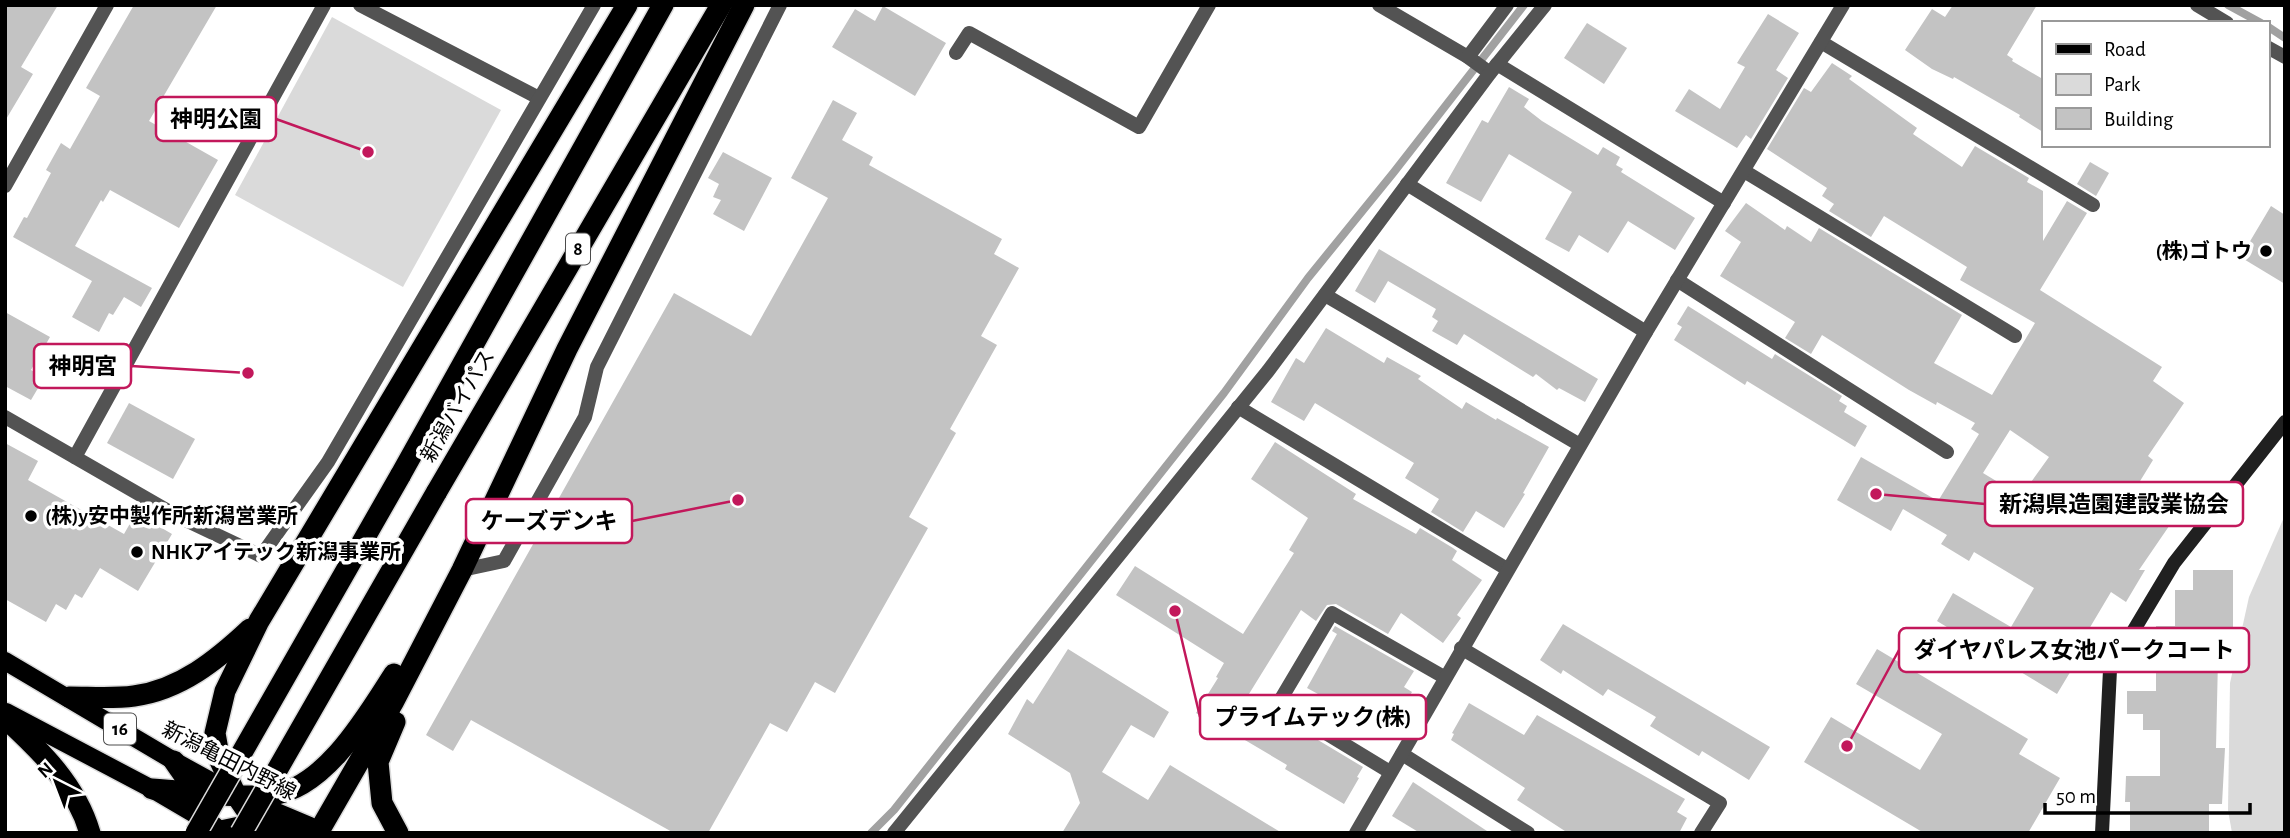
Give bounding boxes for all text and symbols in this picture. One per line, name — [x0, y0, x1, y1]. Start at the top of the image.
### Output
legend — [2042, 21, 2269, 147]
text: Road — [2104, 39, 2146, 60]
text: Park — [2104, 74, 2141, 95]
callout: 神明公園 — [156, 97, 276, 141]
text: 神明公園 — [170, 107, 262, 132]
text: Building — [2104, 109, 2174, 130]
road number: 8 — [566, 233, 590, 264]
place label: (株)ゴトウ — [2156, 239, 2252, 262]
marker: (株)ゴトウ — [2258, 243, 2274, 259]
callout: 神明宮 — [34, 344, 131, 388]
street label: 新潟バイパス — [417, 346, 498, 466]
text: 神明宮 — [49, 354, 118, 379]
callout: 新潟県造園建設業協会 — [1985, 482, 2243, 526]
text: 新潟県造園建設業協会 — [1999, 492, 2229, 517]
callout: ケーズデンキ — [466, 499, 632, 543]
place label: (株)y安中製作所新潟営業所 — [45, 504, 298, 527]
marker: (株)y安中製作所新潟営業所 — [23, 508, 39, 524]
text: ケーズデンキ — [481, 509, 617, 534]
place label: NHKアイテック新潟事業所 — [151, 540, 401, 563]
marker: NHKアイテック新潟事業所 — [129, 544, 145, 560]
callout: ダイヤパレス女池パークコート — [1899, 628, 2249, 672]
text: ダイヤパレス女池パークコート — [1914, 637, 2234, 663]
callout: プライムテック(株) — [1200, 695, 1426, 739]
text: プライムテック(株) — [1214, 705, 1412, 730]
road number: 16 — [104, 714, 136, 744]
street label: 新潟亀田内野線 — [159, 717, 300, 804]
north arrow — [21, 747, 91, 817]
text: N — [34, 759, 57, 782]
scale bar — [2045, 772, 2250, 816]
text: 50 m — [2056, 786, 2096, 807]

